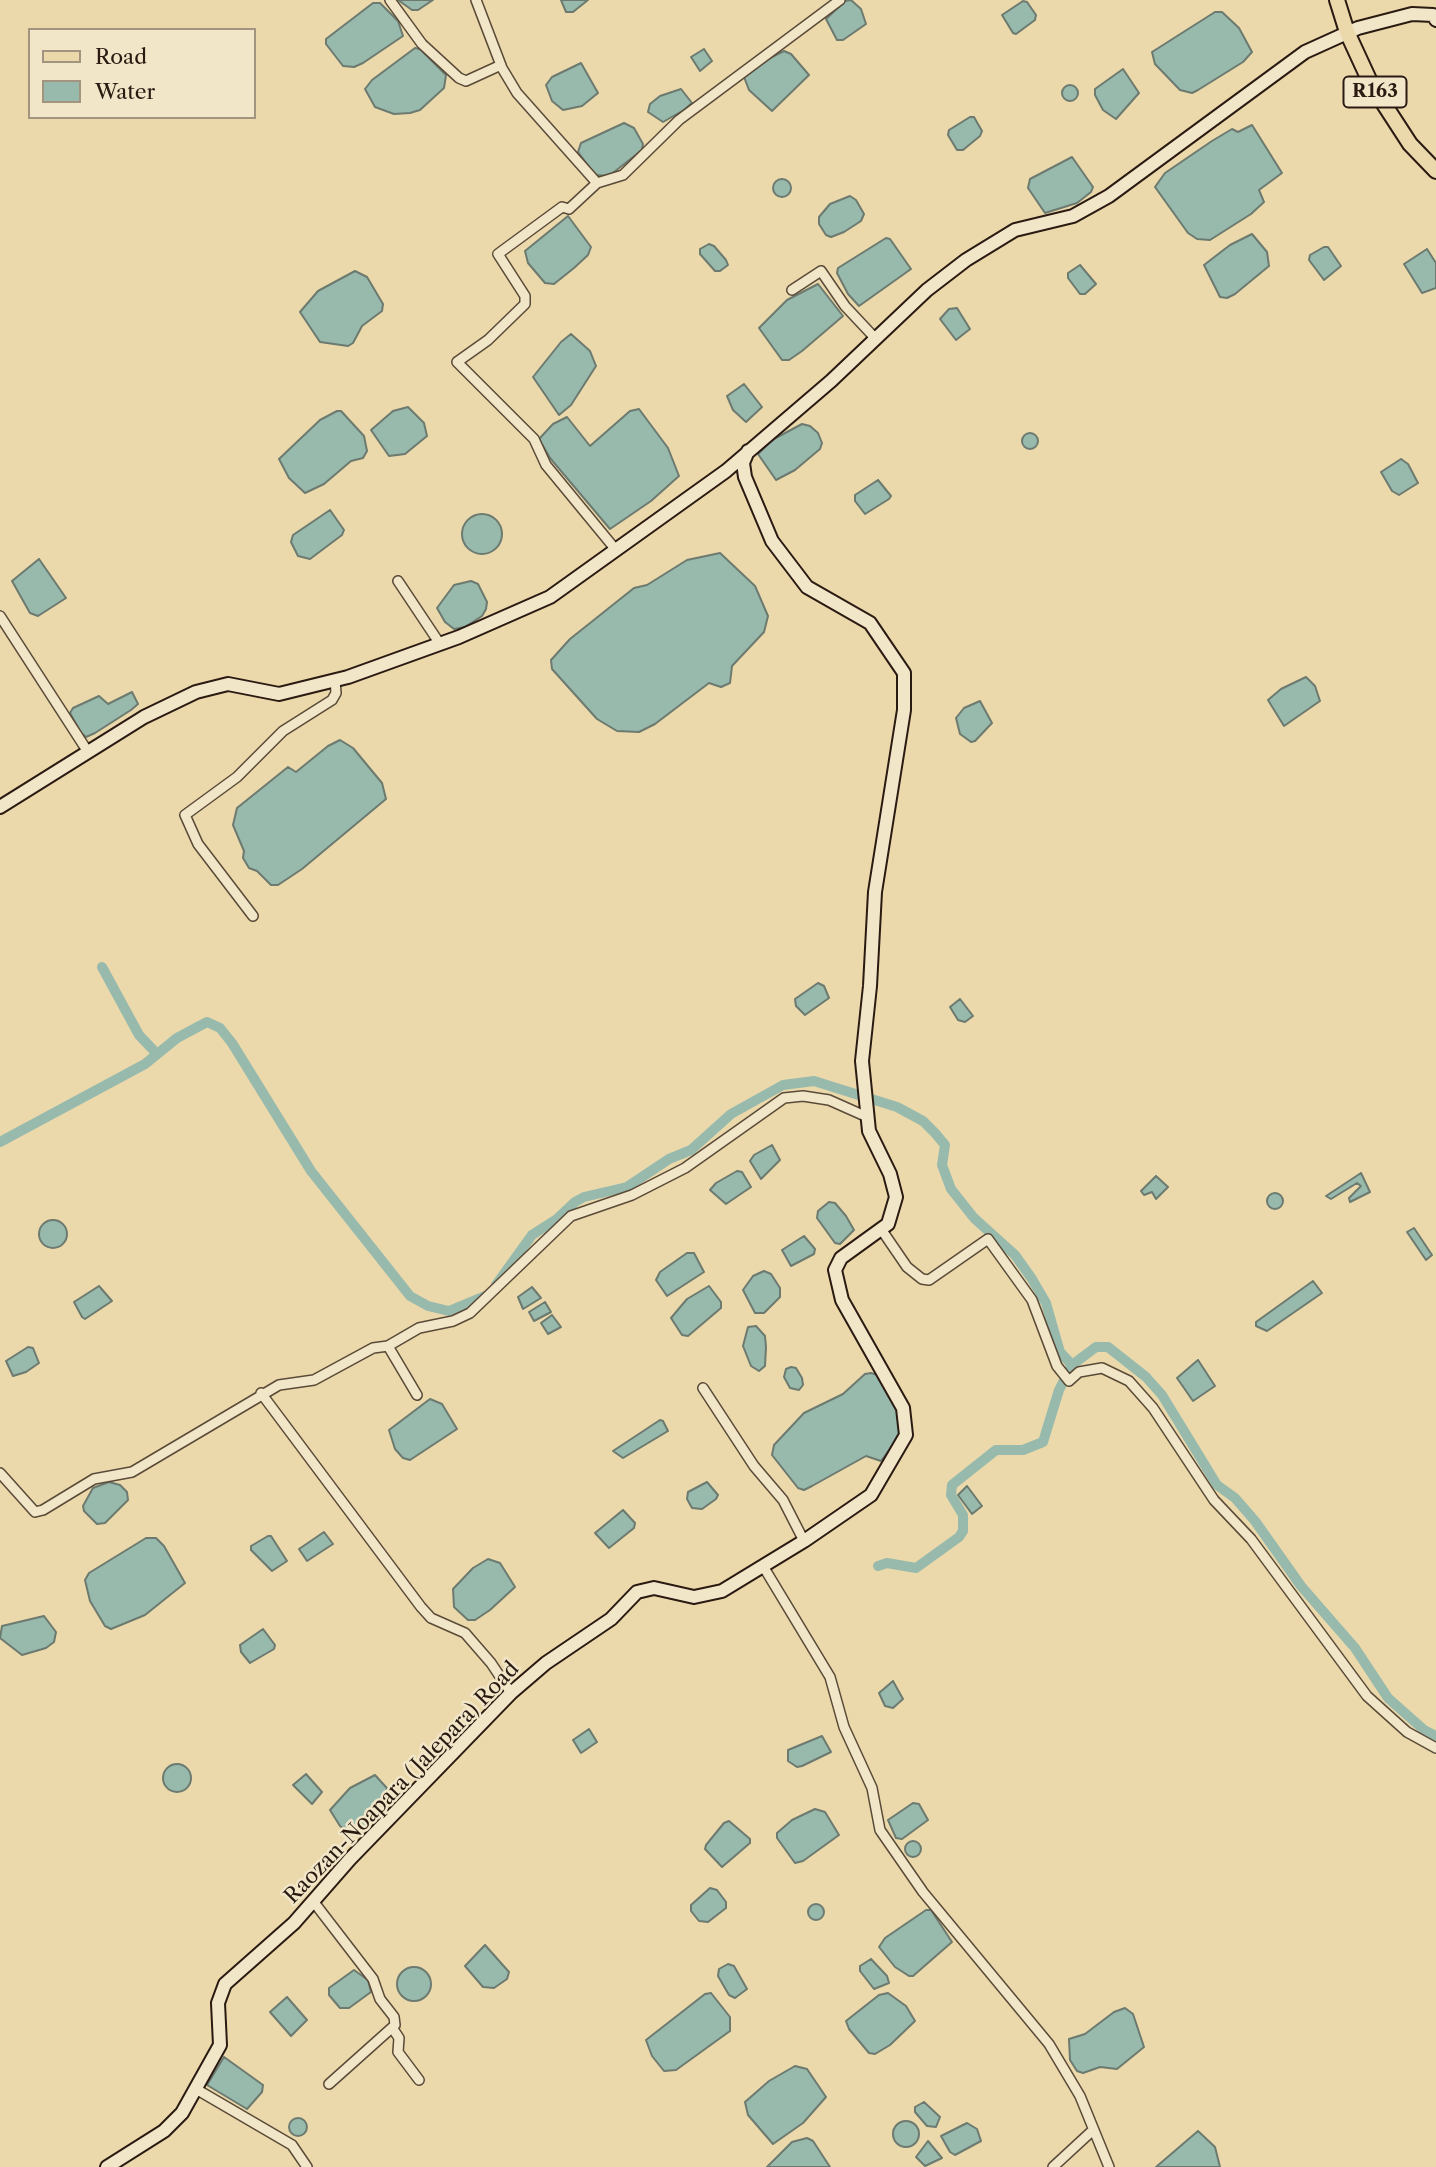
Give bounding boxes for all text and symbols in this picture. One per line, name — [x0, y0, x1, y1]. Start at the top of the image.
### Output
legend — [28, 28, 256, 119]
text: Road — [95, 44, 147, 69]
road number: R163 — [1344, 76, 1406, 108]
text: Water — [95, 79, 155, 104]
street label: Raozan-Noapara (Jalepara) Road — [279, 1657, 525, 1909]

